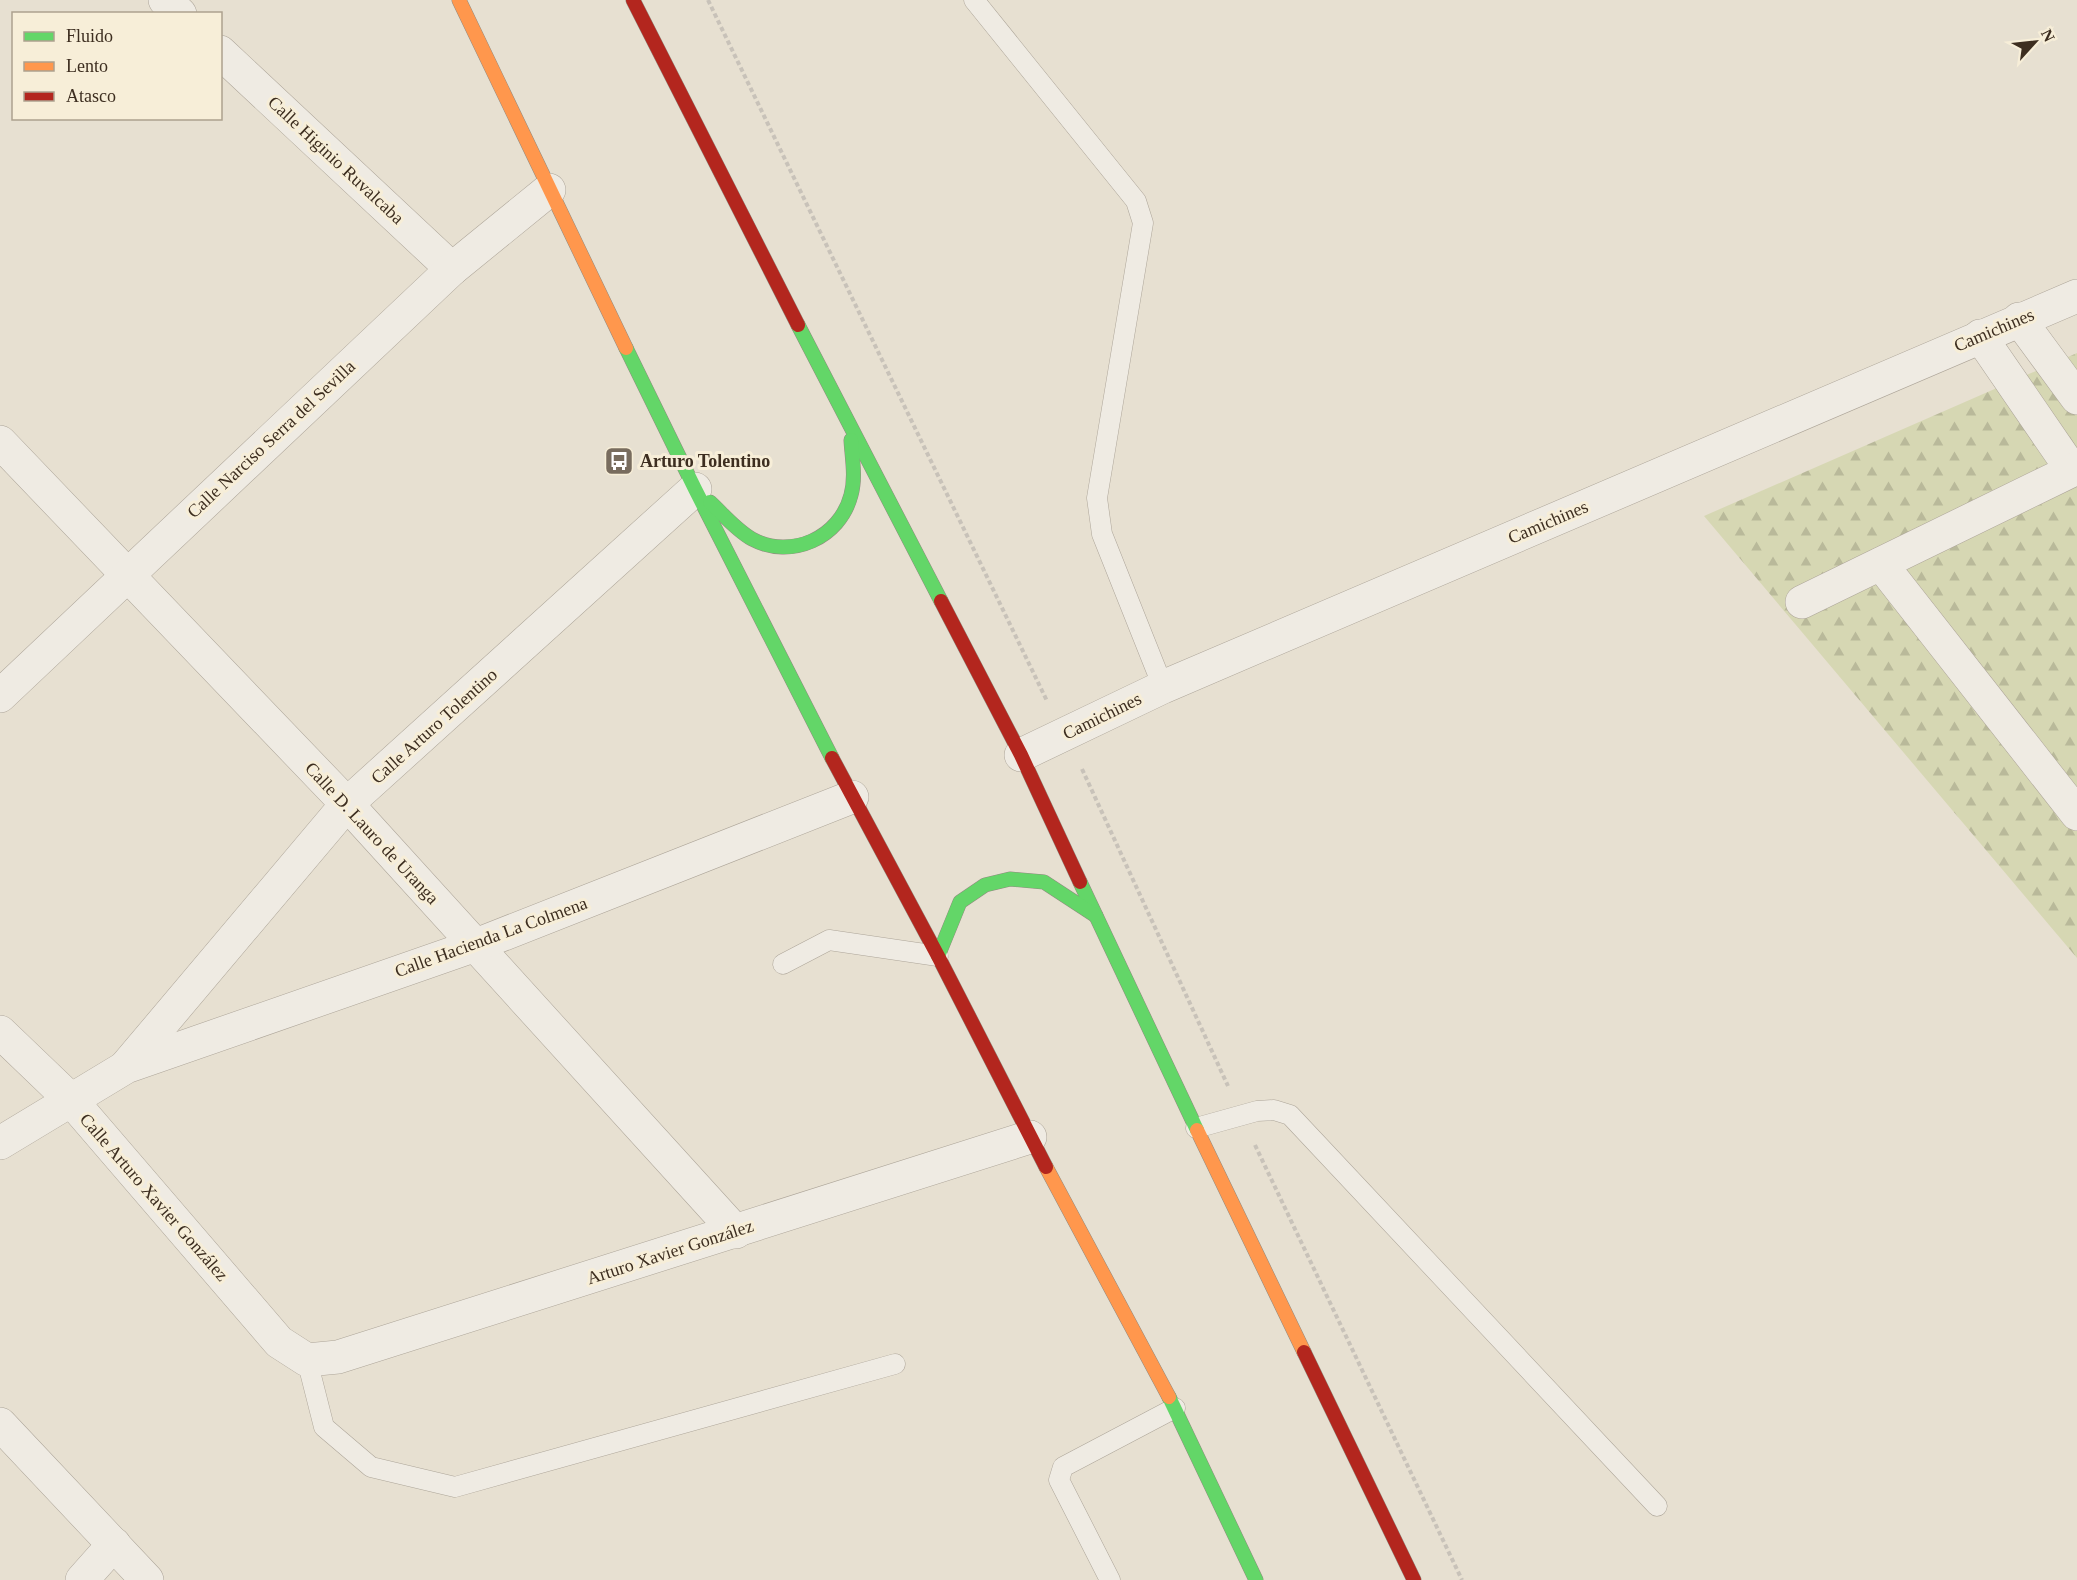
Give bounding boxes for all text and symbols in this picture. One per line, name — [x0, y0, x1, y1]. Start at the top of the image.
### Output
legend — [12, 12, 222, 120]
north arrow — [2005, 12, 2065, 72]
text: Fluido — [66, 26, 113, 46]
text: N — [2038, 26, 2058, 45]
text: Lento — [66, 56, 108, 76]
text: Atasco — [66, 86, 116, 106]
street label: Calle Higinio Ruvalcaba — [264, 92, 408, 228]
street label: Camichines — [1951, 304, 2037, 356]
street label: Calle Narciso Serra del Sevilla — [183, 356, 359, 522]
bus stop icon: Arturo Tolentino — [603, 445, 635, 477]
place label: Arturo Tolentino — [640, 451, 770, 471]
street label: Camichines — [1505, 496, 1591, 548]
street label: Calle Arturo Tolentino — [367, 664, 501, 788]
street label: Camichines — [1059, 688, 1145, 744]
street label: Calle D. Lauro de Uranga — [301, 758, 443, 908]
street label: Calle Hacienda La Colmena — [392, 893, 590, 981]
street label: Calle Arturo Xavier González — [76, 1109, 232, 1285]
street label: Arturo Xavier González — [584, 1216, 756, 1288]

